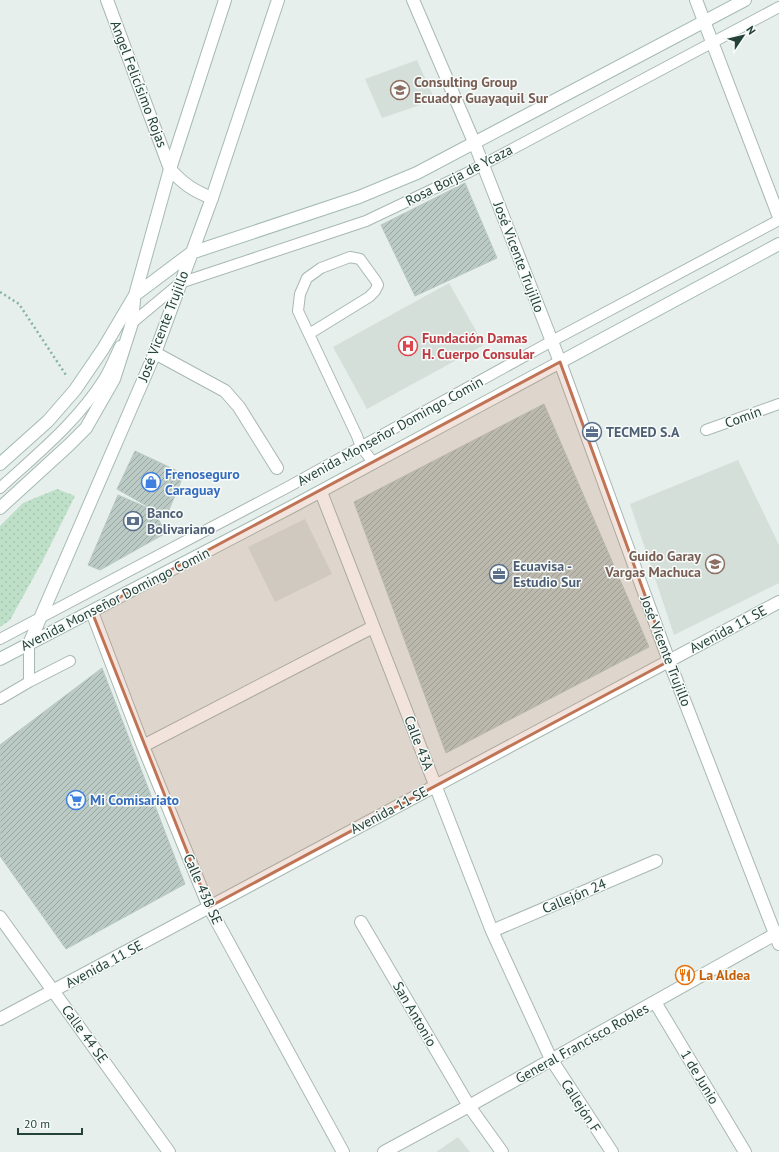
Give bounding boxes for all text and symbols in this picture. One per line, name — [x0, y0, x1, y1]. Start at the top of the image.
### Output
north arrow — [723, 16, 763, 56]
street label: Angel Felicísimo Rojas — [106, 18, 172, 150]
text: N — [743, 23, 759, 37]
place label: Consulting Group Ecuador Guayaquil Sur — [414, 73, 548, 107]
school or university icon: Consulting Group Ecuador Guayaquil Sur — [389, 79, 411, 101]
street label: Rosa Borja de Ycaza — [402, 140, 516, 210]
street label: José Vicente Trujillo — [489, 198, 548, 315]
street label: José Vicente Trujillo — [133, 268, 192, 385]
place label: Fundación Damas H. Cuerpo Consular — [422, 329, 535, 363]
hospital icon: Fundación Damas H. Cuerpo Consular — [397, 335, 419, 357]
street label: Avenida Monseñor Domingo Comin — [294, 372, 486, 490]
street label: Comín — [722, 402, 764, 432]
office icon: TECMED S.A — [581, 421, 603, 443]
place label: TECMED S.A — [606, 423, 680, 441]
place label: Frenoseguro Caraguay — [165, 465, 240, 499]
shop icon: Frenoseguro Caraguay — [140, 471, 162, 493]
place label: Banco Bolivariano — [147, 504, 216, 538]
bank icon: Banco Bolivariano — [122, 510, 144, 532]
street label: Avenida Monseñor Domingo Comin — [17, 543, 213, 655]
place label: Guido Garay Vargas Machuca — [604, 547, 701, 581]
school or university icon: Guido Garay Vargas Machuca — [704, 553, 726, 575]
place label: Ecuavisa - Estudio Sur — [513, 557, 581, 591]
office icon: Ecuavisa - Estudio Sur — [488, 563, 510, 585]
street label: José Vicente Trujillo — [636, 592, 695, 709]
street label: Avenida 11 SE — [686, 601, 770, 657]
street label: Calle 43A — [400, 713, 438, 774]
street label: Avenida 11 SE — [347, 782, 431, 838]
supermarket icon: Mi Comisariato — [65, 789, 87, 811]
place label: Mi Comisariato — [90, 791, 179, 809]
street label: Calle 43B SE — [179, 851, 227, 927]
street label: Callejón 24 — [539, 874, 609, 918]
street label: Avenida 11 SE — [62, 936, 146, 992]
restaurant icon: La Aldea — [674, 964, 696, 986]
place label: La Aldea — [699, 966, 750, 984]
street label: San Antonio — [389, 978, 441, 1050]
street label: General Francisco Robles — [512, 999, 652, 1087]
street label: Calle 44 SE — [58, 1001, 112, 1067]
street label: 1 de Junio — [677, 1047, 723, 1107]
street label: Callejón F — [557, 1076, 605, 1136]
scale bar — [18, 1110, 82, 1136]
text: 20 m — [24, 1116, 50, 1131]

